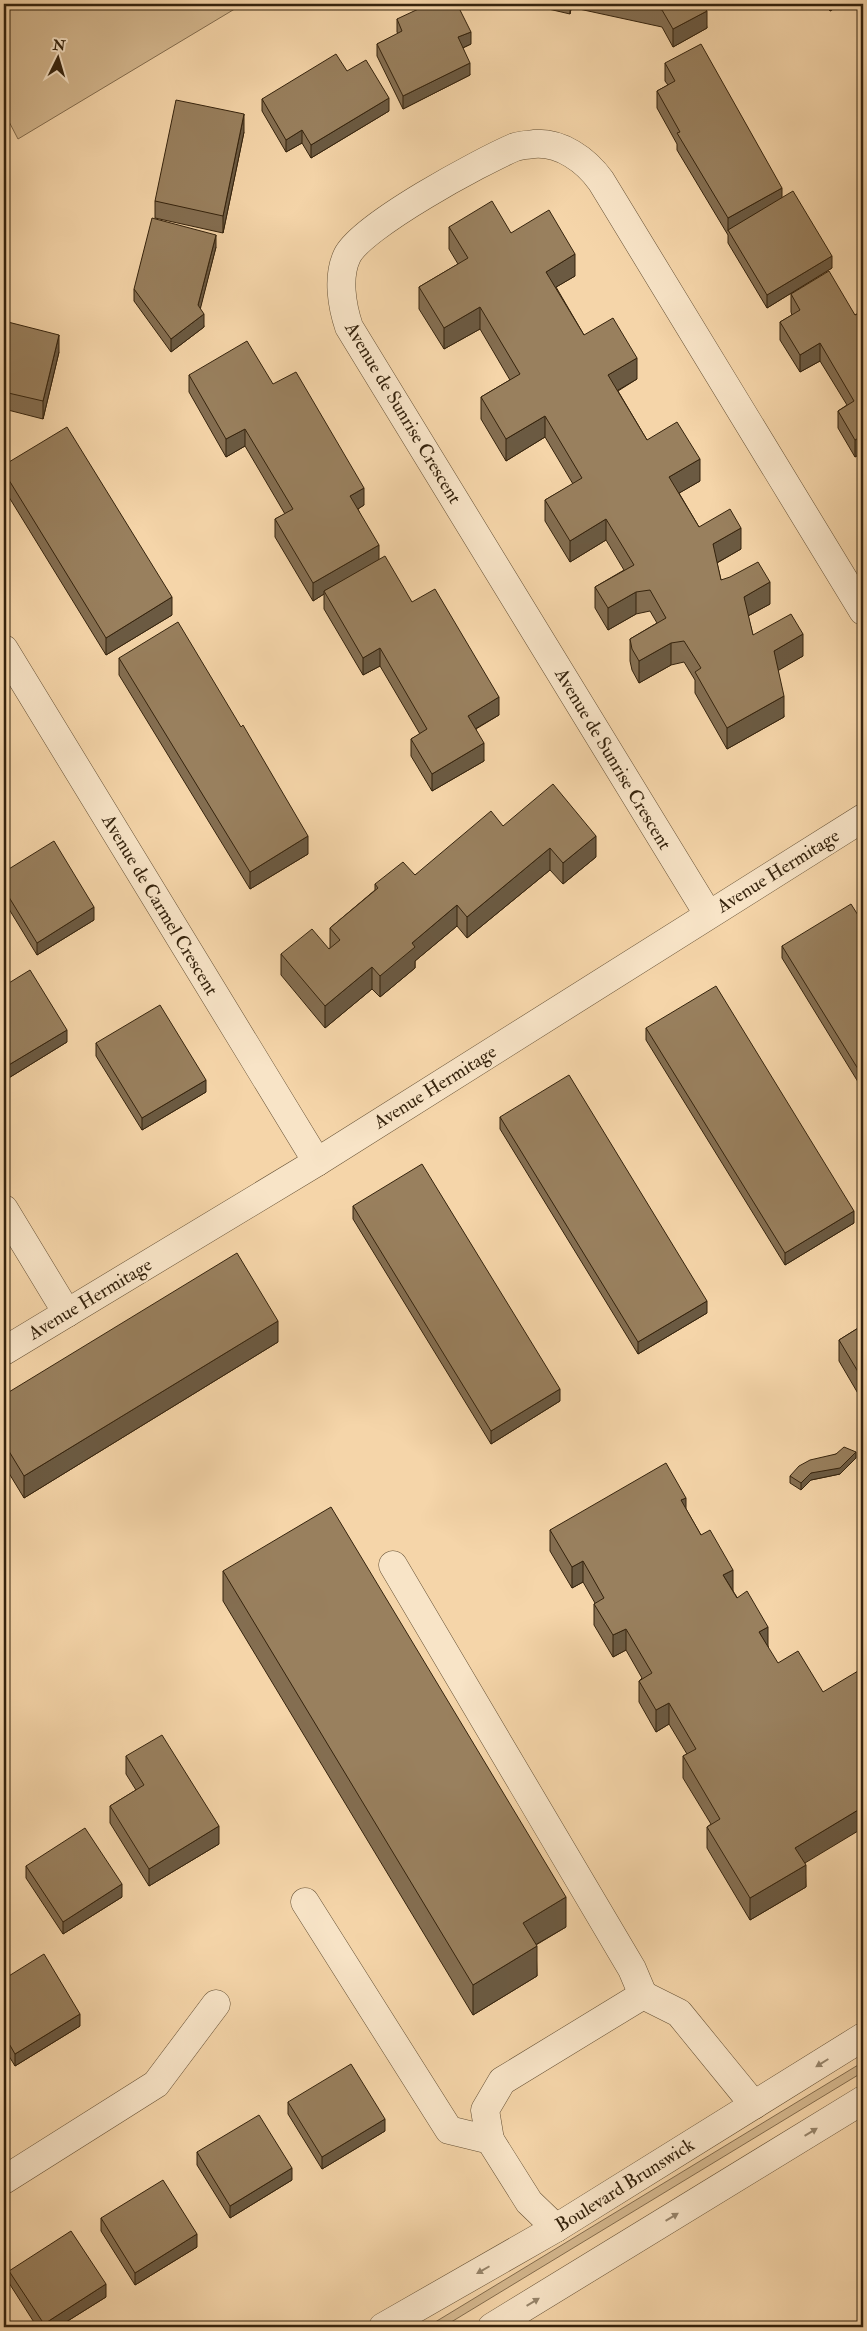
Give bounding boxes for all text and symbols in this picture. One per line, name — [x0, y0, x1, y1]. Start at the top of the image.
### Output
north arrow — [32, 32, 82, 82]
text: N — [51, 36, 67, 55]
street label: Avenue de Sunrise Crescent — [339, 317, 467, 508]
street label: Avenue de Sunrise Crescent — [549, 663, 677, 854]
street label: Avenue de Carmel Crescent — [96, 809, 224, 1000]
street label: Avenue Hermitage — [711, 824, 844, 919]
street label: Avenue Hermitage — [368, 1040, 501, 1135]
street label: Avenue Hermitage — [23, 1253, 156, 1346]
one-way arrow — [815, 2058, 828, 2068]
one-way arrow — [804, 2128, 817, 2137]
street label: Boulevard Brunswick — [551, 2133, 699, 2237]
one-way arrow — [665, 2213, 678, 2222]
one-way arrow — [476, 2266, 491, 2274]
one-way arrow — [527, 2297, 540, 2306]

